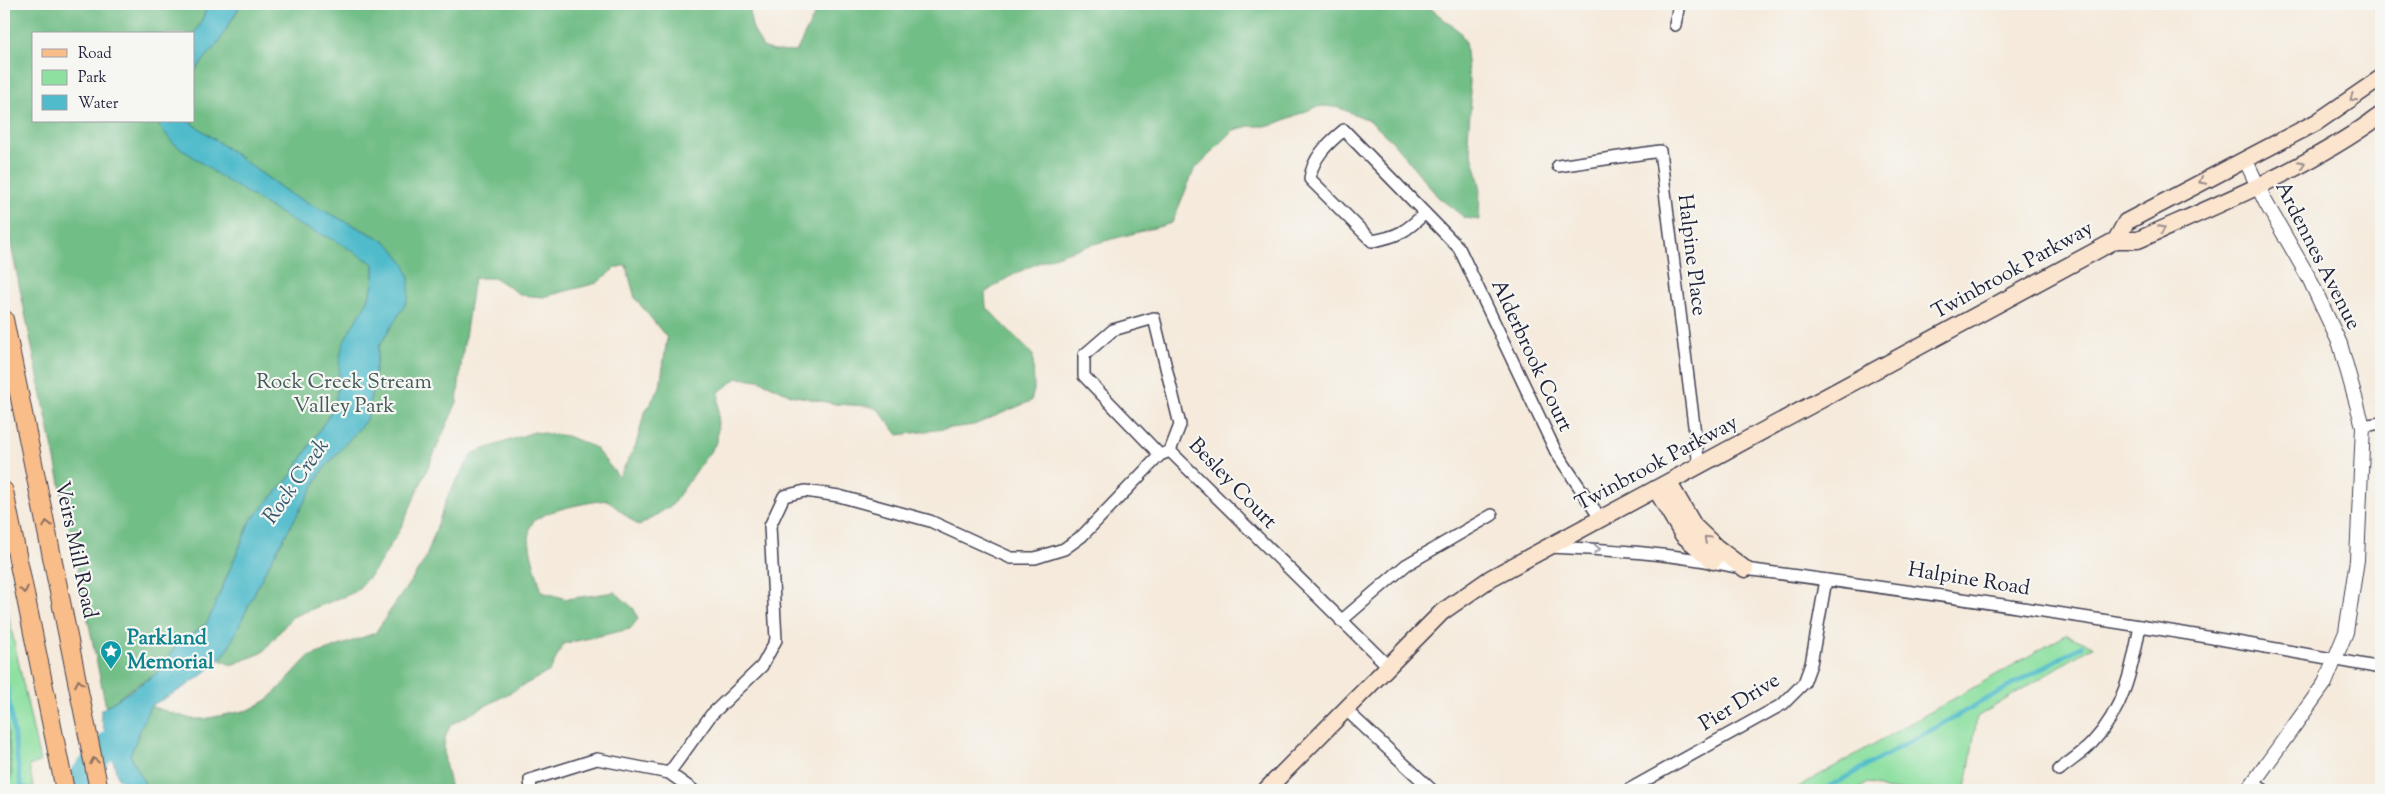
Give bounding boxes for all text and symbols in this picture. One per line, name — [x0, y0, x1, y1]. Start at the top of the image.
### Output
legend — [32, 32, 195, 122]
text: Road — [78, 44, 112, 65]
text: Park — [78, 68, 107, 89]
one-way arrow — [2349, 92, 2359, 101]
text: Water — [78, 94, 119, 115]
one-way arrow — [2297, 160, 2306, 170]
one-way arrow — [2198, 175, 2207, 185]
street label: Ardennes Avenue — [2267, 176, 2367, 336]
street label: Halpine Place — [1669, 192, 1713, 318]
street label: Twinbrook Parkway — [1927, 214, 2100, 328]
one-way arrow — [2157, 225, 2166, 236]
street label: Alderbrook Court — [1483, 275, 1579, 437]
park label: Rock Creek Stream Valley Park — [256, 368, 432, 422]
street label: Twinbrook Parkway — [1570, 408, 1744, 520]
street label: Besley Court — [1181, 432, 1283, 536]
water label: Rock Creek — [256, 433, 338, 531]
street label: Veirs Mill Road — [46, 479, 104, 622]
one-way arrow — [42, 520, 53, 528]
one-way arrow — [1704, 536, 1713, 545]
one-way arrow — [1594, 544, 1601, 554]
street label: Halpine Road — [1906, 556, 2032, 604]
one-way arrow — [18, 586, 29, 594]
place label: Parkland Memorial — [127, 624, 214, 678]
place icon: Parkland Memorial — [99, 639, 123, 670]
street label: Pier Drive — [1694, 666, 1786, 740]
one-way arrow — [74, 679, 85, 688]
one-way arrow — [89, 756, 100, 765]

